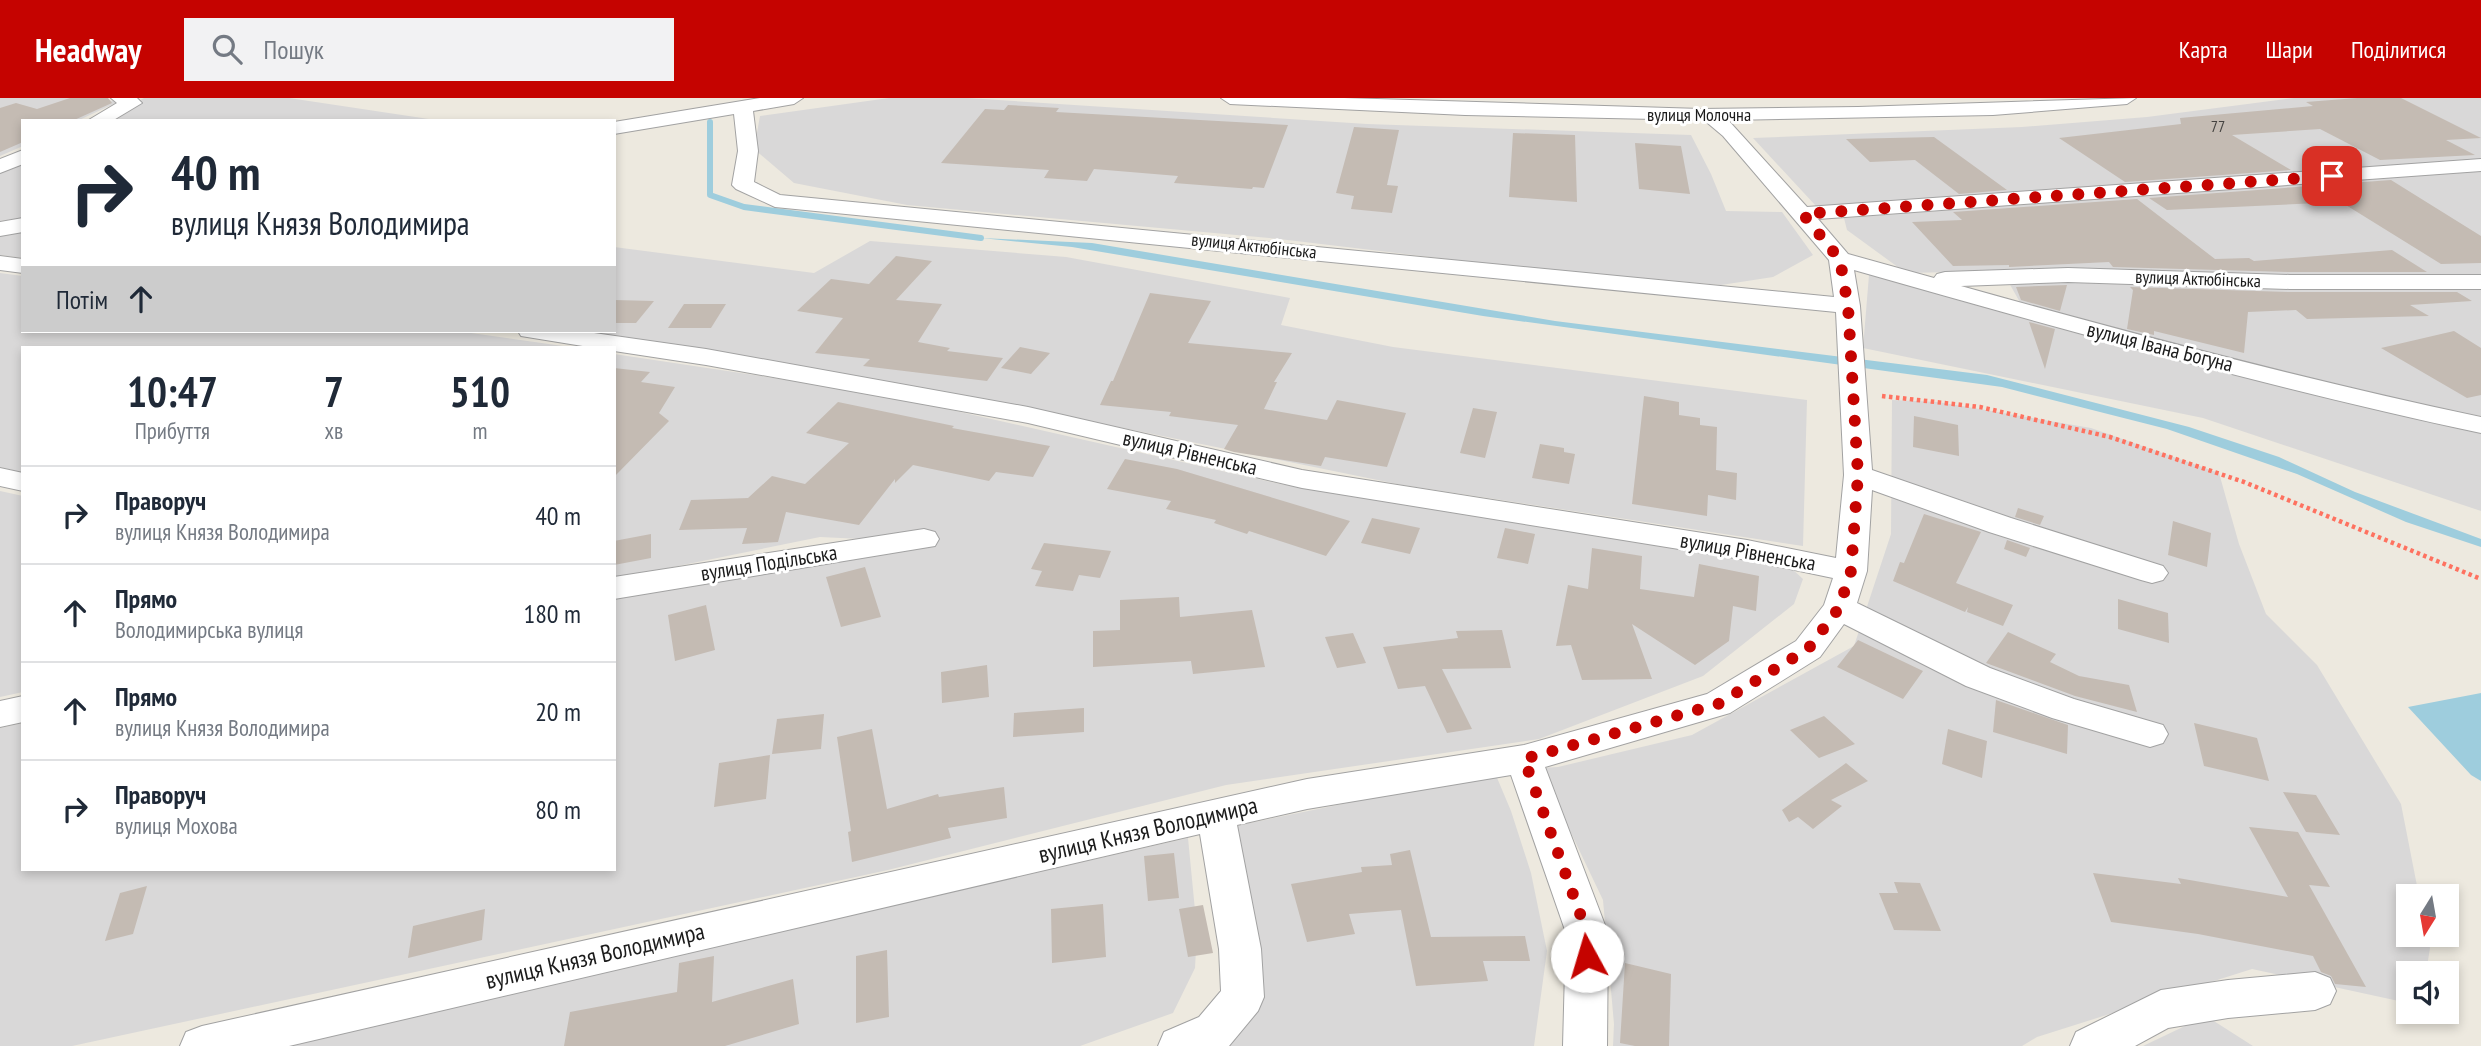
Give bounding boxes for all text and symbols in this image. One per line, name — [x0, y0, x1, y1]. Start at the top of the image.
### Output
search box — [184, 18, 674, 81]
text: Headway — [35, 28, 142, 71]
icon: search — [208, 30, 246, 68]
text: Пошук — [264, 33, 324, 66]
text: Карта — [2179, 34, 2228, 65]
text: Шари — [2266, 34, 2313, 65]
text: Поділитися — [2351, 34, 2446, 65]
street label: вулиця Молочна — [1647, 103, 1751, 126]
house number: 77 — [2211, 116, 2225, 136]
text: 40 m — [171, 140, 260, 204]
pin — [2302, 146, 2362, 206]
icon: right — [56, 147, 147, 238]
icon: arrive — [2313, 157, 2351, 195]
text: вулиця Князя Володимира — [171, 202, 470, 244]
street label: вулиця Актюбінська — [1190, 227, 1318, 264]
street label: вулиця Актюбінська — [2135, 265, 2261, 292]
icon: ahead — [122, 280, 160, 318]
text: Потім — [56, 283, 108, 316]
street label: вулиця Івана Богуна — [2084, 315, 2236, 378]
text: 10:47 — [127, 364, 218, 419]
text: 7 — [324, 364, 344, 419]
text: 510 — [450, 364, 510, 419]
text: Прибуття — [135, 416, 210, 445]
text: хв — [324, 416, 343, 445]
text: m — [472, 416, 487, 445]
street label: вулиця Рівненська — [1120, 424, 1260, 481]
text: Праворуч — [115, 484, 206, 517]
icon: right — [56, 496, 94, 534]
text: 40 m — [535, 499, 581, 532]
text: вулиця Князя Володимира — [115, 517, 330, 546]
street label: вулиця Рівненська — [1678, 526, 1818, 577]
street label: вулиця Подільська — [699, 538, 839, 587]
text: Прямо — [115, 582, 177, 615]
icon: ahead — [56, 594, 94, 632]
text: 180 m — [523, 597, 581, 630]
text: Володимирська вулиця — [115, 615, 303, 644]
text: Прямо — [115, 680, 177, 713]
icon: ahead — [56, 692, 94, 730]
text: 20 m — [535, 695, 581, 728]
text: вулиця Князя Володимира — [115, 713, 330, 742]
text: Праворуч — [115, 778, 206, 811]
street label: вулиця Князя Володимира — [1035, 789, 1261, 870]
icon: right — [56, 790, 94, 828]
text: 80 m — [535, 793, 581, 826]
text: вулиця Мохова — [115, 811, 238, 840]
north arrow — [2396, 884, 2459, 947]
map controls — [2396, 884, 2459, 1024]
street label: вулиця Князя Володимира — [482, 915, 708, 996]
position arrow — [1550, 919, 1624, 993]
button: sound — [2396, 961, 2459, 1024]

